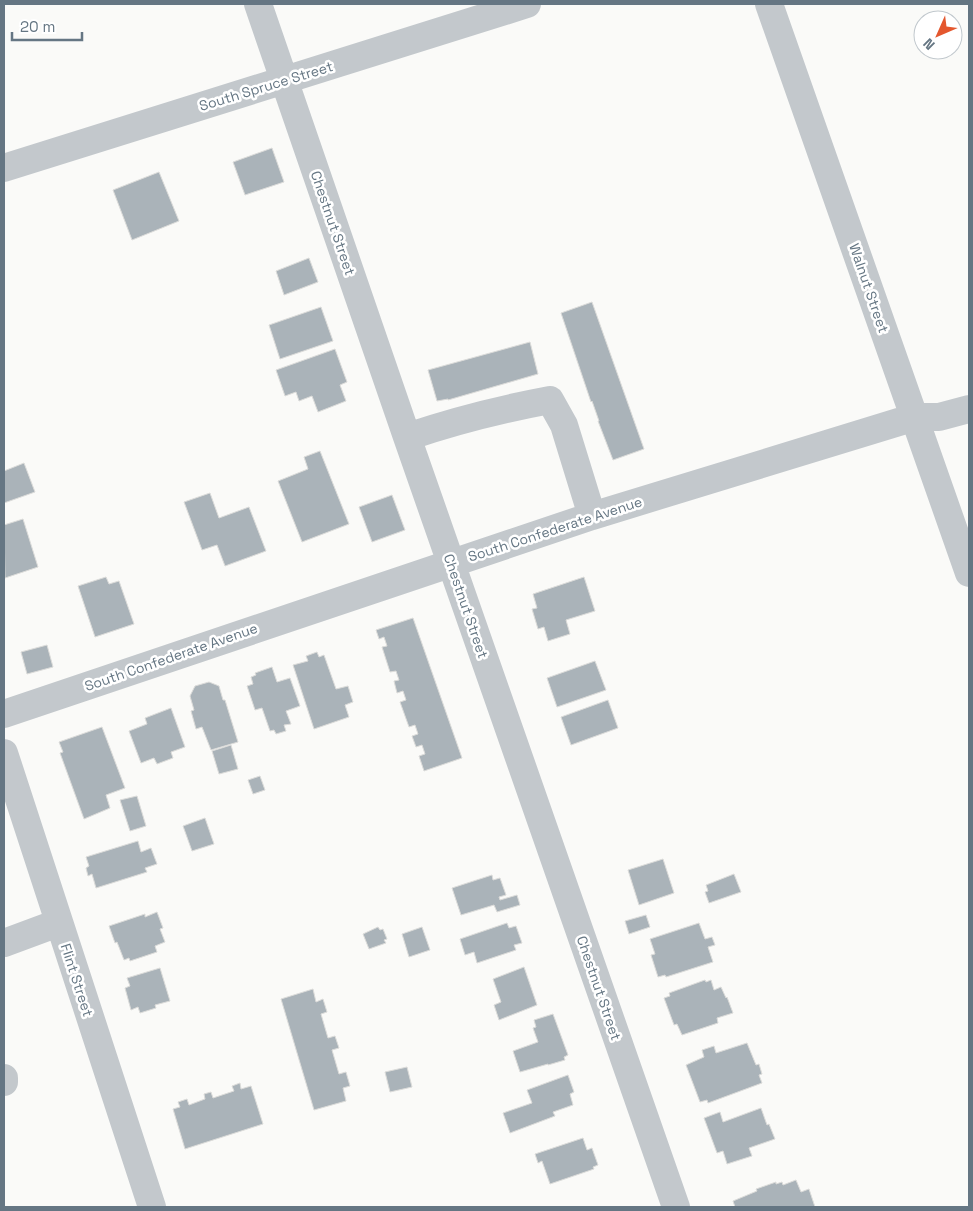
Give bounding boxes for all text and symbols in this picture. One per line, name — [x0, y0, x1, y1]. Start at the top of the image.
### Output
scale bar — [12, 10, 82, 42]
north arrow — [913, 10, 963, 60]
text: 20 m — [20, 17, 55, 36]
text: N — [919, 35, 938, 54]
street label: South Spruce Street — [197, 57, 335, 115]
street label: Chestnut Street — [307, 168, 359, 278]
street label: Walnut Street — [845, 241, 893, 335]
street label: South Confederate Avenue — [466, 492, 644, 566]
street label: Chestnut Street — [440, 551, 492, 661]
street label: South Confederate Avenue — [82, 619, 260, 695]
street label: Chestnut Street — [573, 933, 625, 1043]
street label: Flint Street — [57, 941, 97, 1019]

